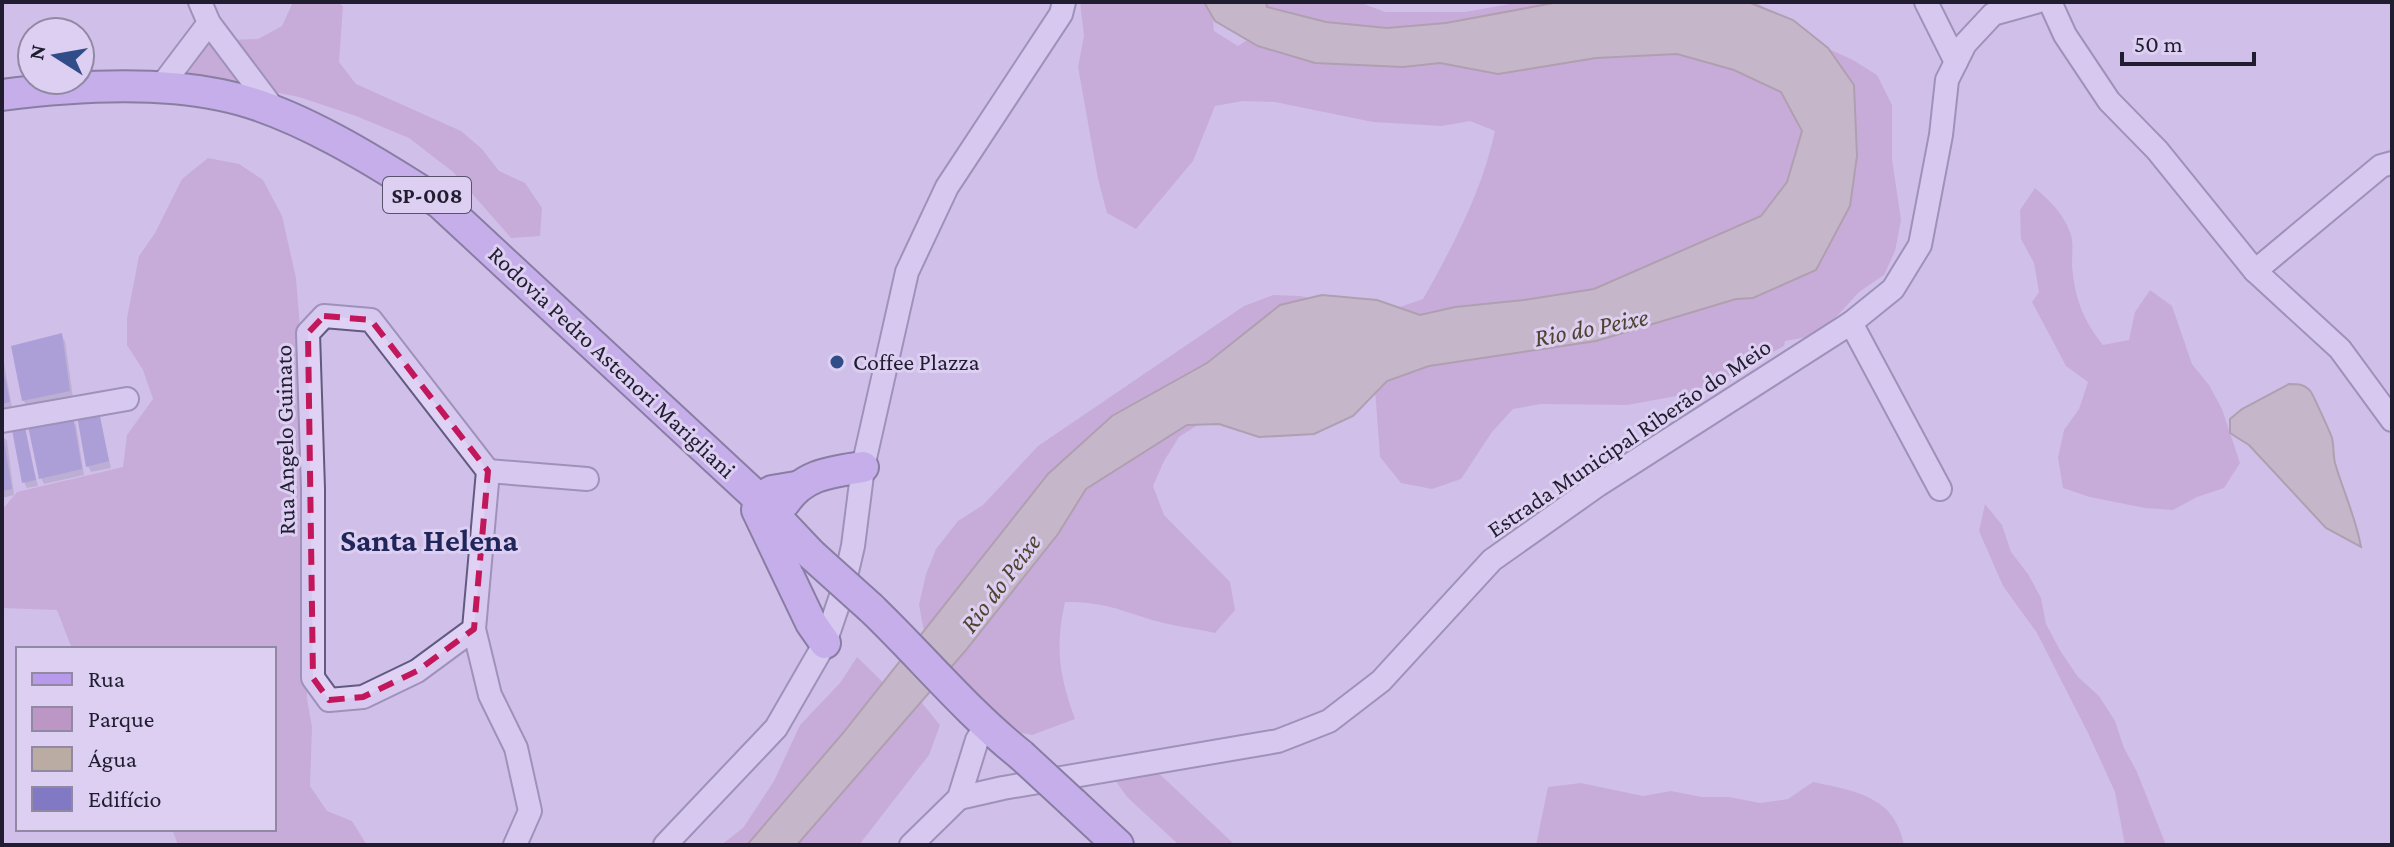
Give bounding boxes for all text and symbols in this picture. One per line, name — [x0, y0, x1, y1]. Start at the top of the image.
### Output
north arrow — [16, 16, 96, 96]
scale bar — [2122, 16, 2254, 66]
text: 50 m — [2134, 30, 2183, 57]
text: N — [23, 43, 51, 62]
road number: SP-008 — [383, 177, 471, 213]
street label: Rodovia Pedro Astenori Marigliani — [483, 240, 741, 483]
water label: Rio do Peixe — [1532, 302, 1651, 353]
street label: Estrada Municipal Riberão do Meio — [1482, 332, 1776, 543]
street label: Rua Angelo Guinato — [269, 345, 300, 535]
place label: Coffee Plazza — [853, 348, 980, 375]
marker: Coffee Plazza — [828, 353, 846, 371]
district label: Santa Helena — [340, 522, 518, 558]
water label: Rio do Peixe — [954, 528, 1047, 638]
legend — [16, 647, 276, 831]
text: Rua — [88, 665, 125, 692]
text: Parque — [88, 705, 154, 732]
text: Água — [88, 745, 137, 772]
text: Edifício — [88, 785, 161, 812]

